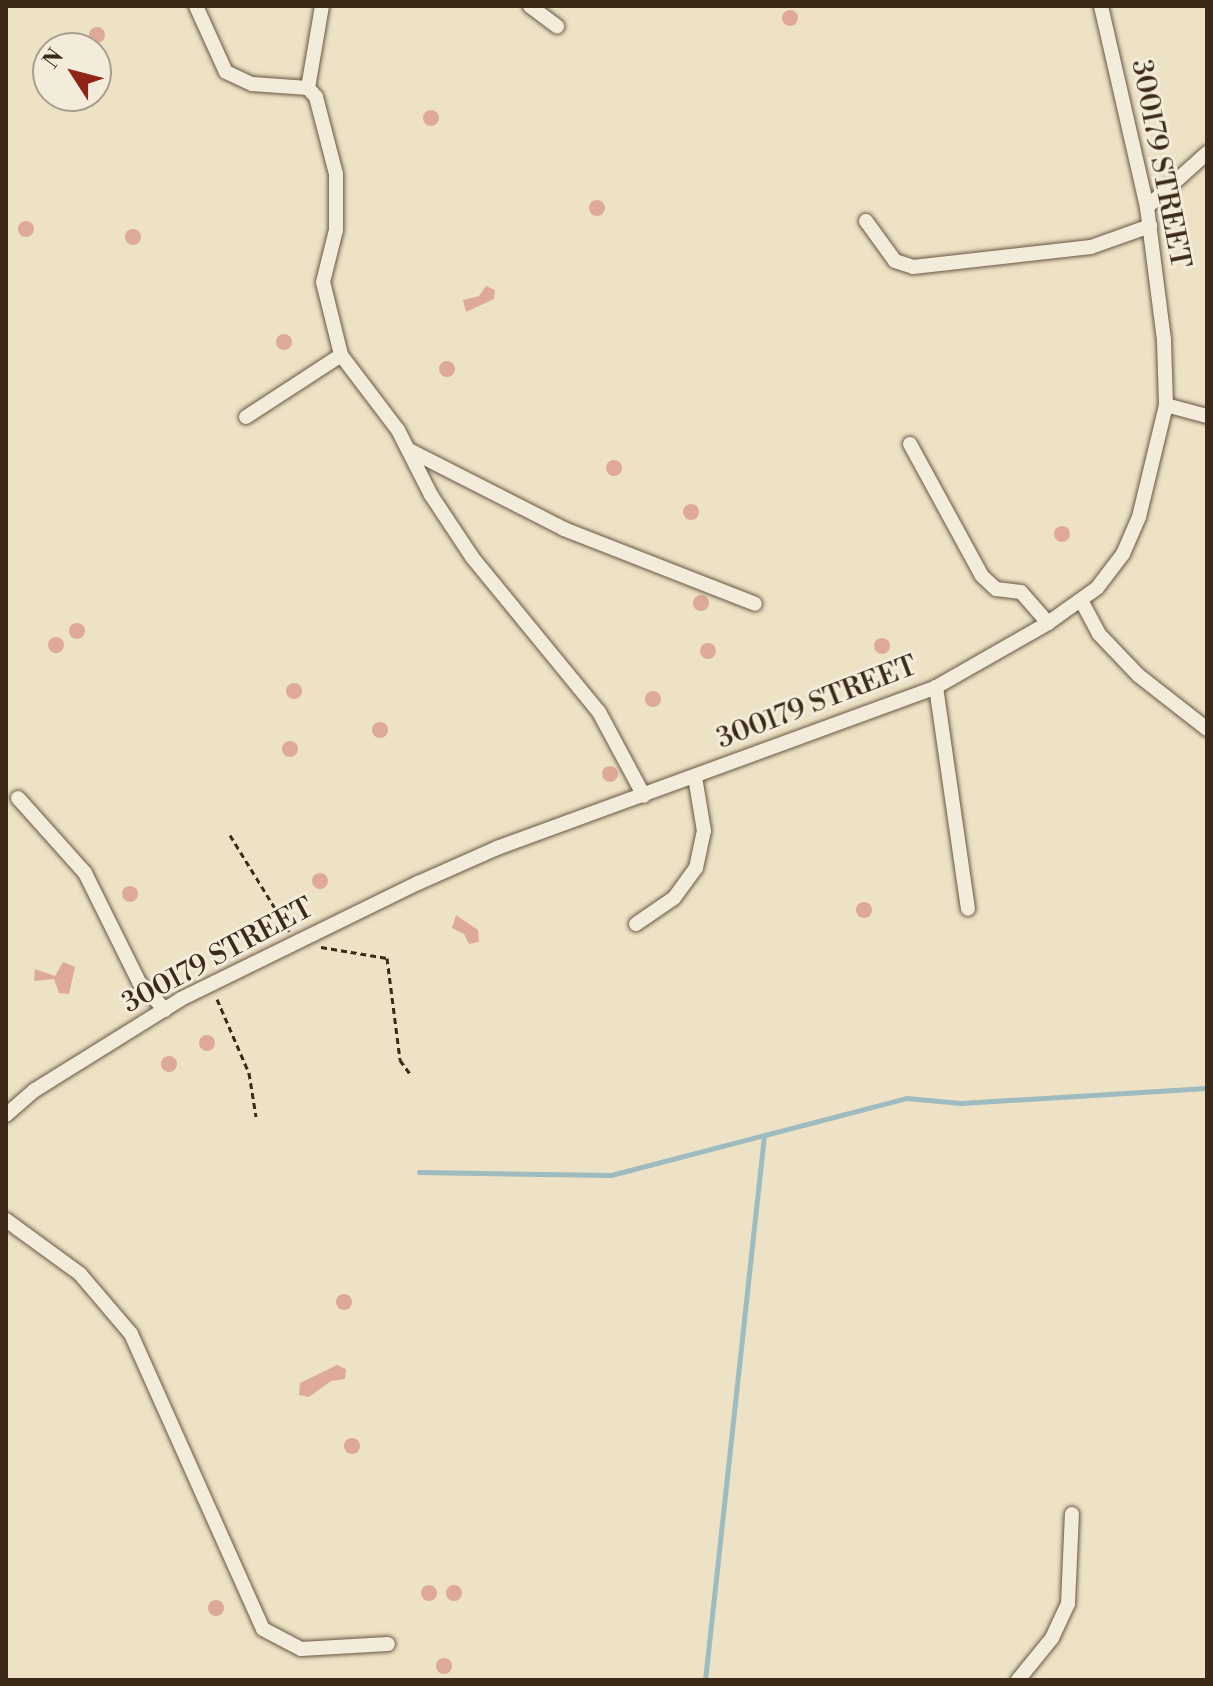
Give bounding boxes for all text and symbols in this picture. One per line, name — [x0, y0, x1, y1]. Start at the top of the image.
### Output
north arrow — [32, 32, 112, 112]
text: N — [38, 44, 70, 74]
street label: 300179 STREET — [1123, 57, 1197, 271]
street label: 300179 STREET — [712, 649, 922, 757]
street label: 300179 STREET — [117, 891, 319, 1021]

